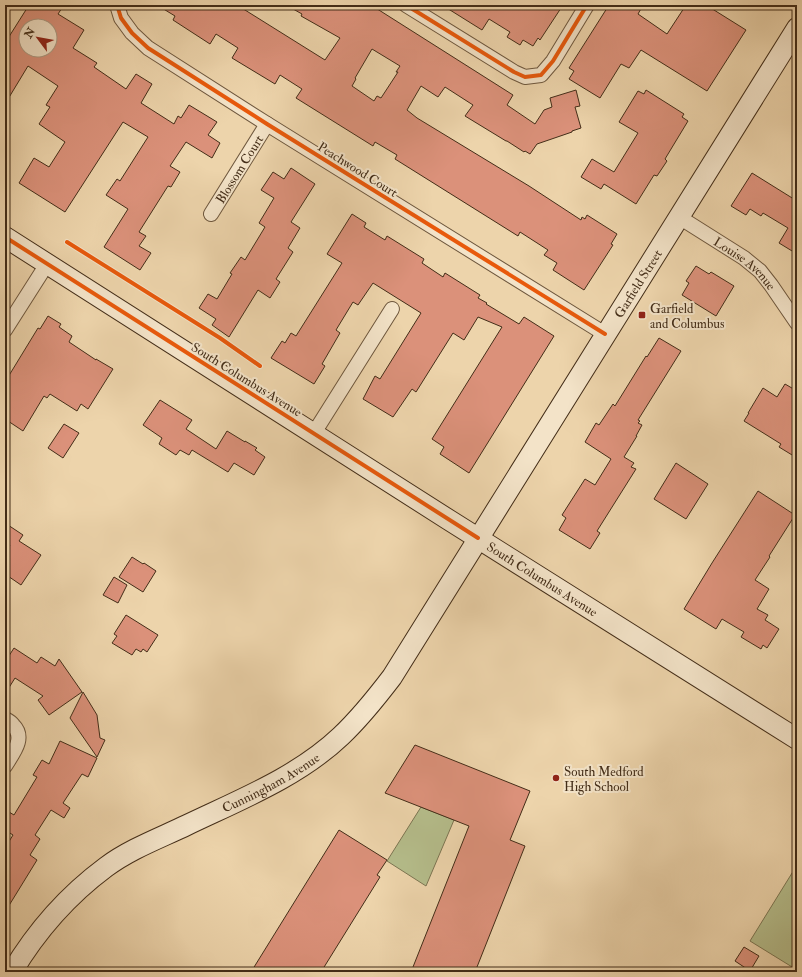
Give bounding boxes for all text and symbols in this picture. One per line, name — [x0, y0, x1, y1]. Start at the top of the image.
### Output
north arrow — [18, 18, 58, 58]
text: N — [21, 24, 39, 41]
street label: Blossom Court — [213, 132, 267, 207]
street label: Peachwood Court — [315, 139, 400, 201]
street label: Louise Avenue — [710, 234, 779, 294]
street label: Garfield Street — [611, 247, 666, 321]
place label: Garfield and Columbus — [650, 301, 725, 332]
marker: Garfield and Columbus — [637, 310, 647, 320]
street label: South Columbus Avenue — [188, 339, 305, 421]
street label: South Columbus Avenue — [484, 539, 601, 621]
street label: Cunningham Avenue — [220, 750, 323, 816]
place label: South Medford High School — [564, 764, 644, 795]
marker: South Medford High School — [551, 773, 561, 783]

